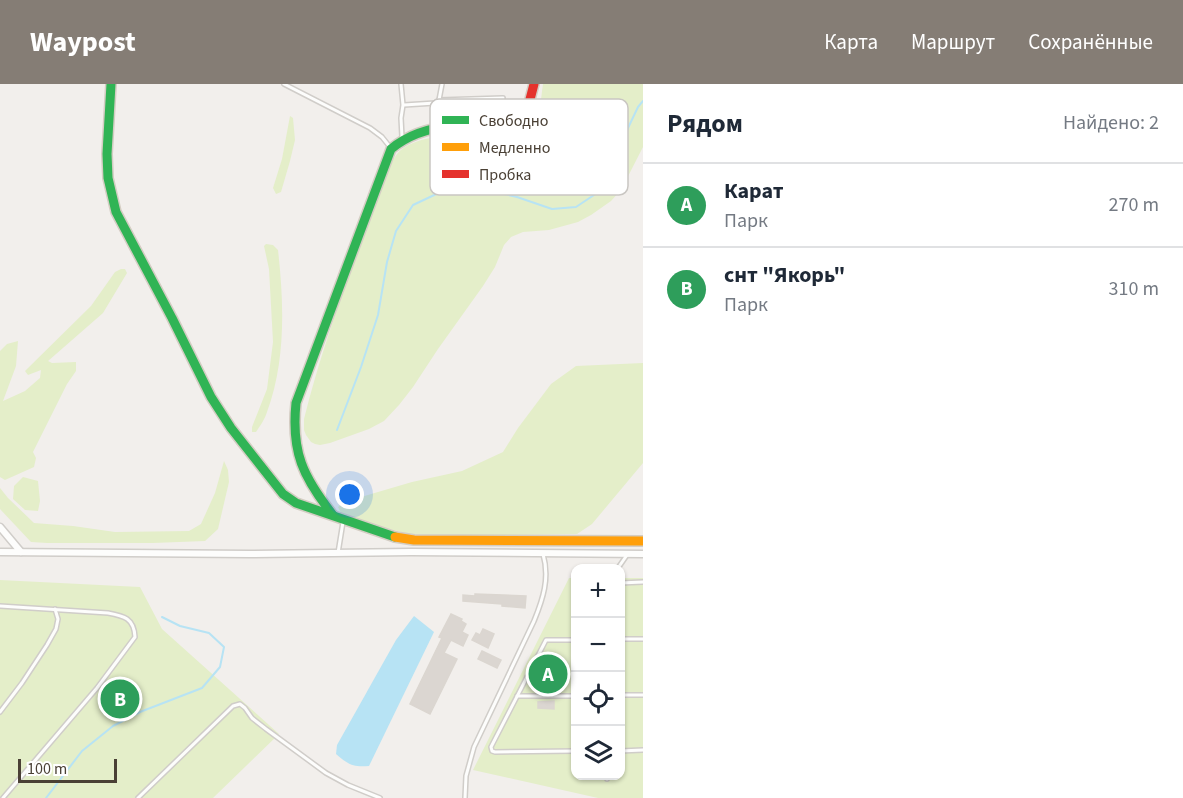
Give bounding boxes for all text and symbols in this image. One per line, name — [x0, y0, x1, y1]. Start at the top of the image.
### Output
text: Waypost — [30, 22, 136, 62]
text: Карта — [824, 27, 878, 57]
text: Маршрут — [911, 27, 995, 57]
text: Сохранённые — [1028, 27, 1153, 57]
legend — [430, 99, 628, 195]
text: Рядом — [667, 105, 743, 142]
text: Найдено: 2 — [1063, 109, 1159, 137]
text: Свободно — [479, 110, 549, 132]
text: Медленно — [479, 137, 550, 159]
text: Пробка — [479, 164, 531, 186]
text: Карат — [724, 175, 783, 207]
text: A — [681, 191, 692, 219]
text: 270 m — [1109, 191, 1159, 219]
text: Парк — [724, 207, 768, 235]
text: снт "Якорь" — [724, 259, 845, 291]
text: B — [680, 275, 693, 303]
text: 310 m — [1109, 275, 1159, 303]
text: Парк — [724, 291, 768, 319]
your location — [335, 480, 364, 509]
map controls — [571, 564, 625, 780]
button: + — [571, 564, 625, 618]
button: − — [571, 618, 625, 672]
pin: A — [528, 652, 568, 696]
button: locate — [571, 672, 625, 726]
pin: B — [100, 676, 140, 722]
button: layers — [571, 726, 625, 780]
scale bar — [18, 756, 117, 784]
text: 100 m — [27, 758, 67, 780]

